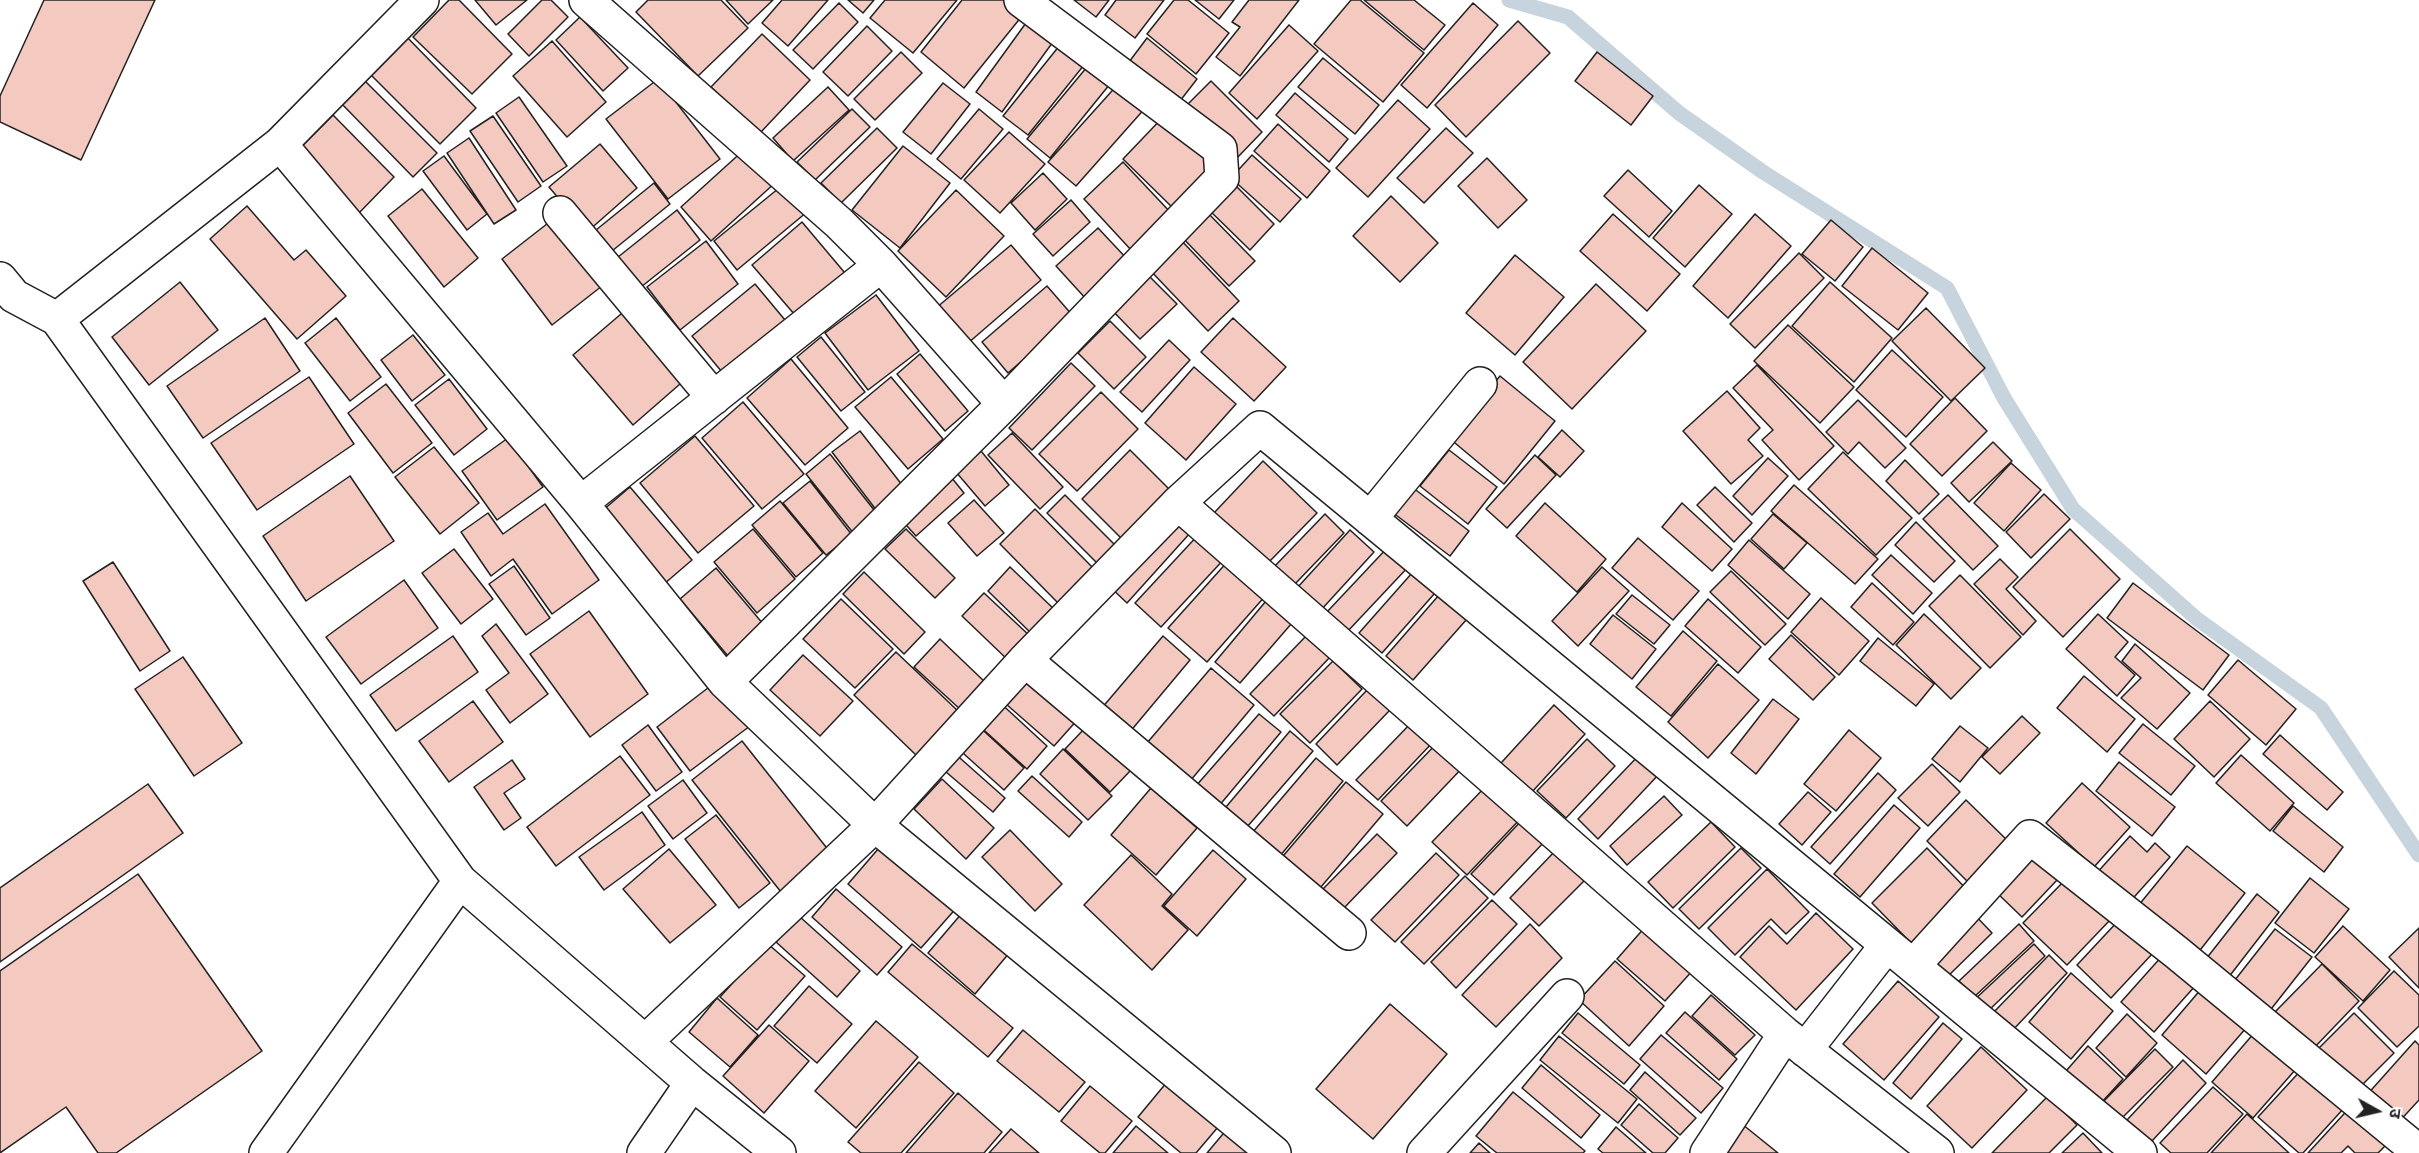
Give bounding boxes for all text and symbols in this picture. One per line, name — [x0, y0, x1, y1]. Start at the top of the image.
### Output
north arrow — [2347, 1081, 2407, 1141]
text: उ — [2385, 1108, 2405, 1120]

